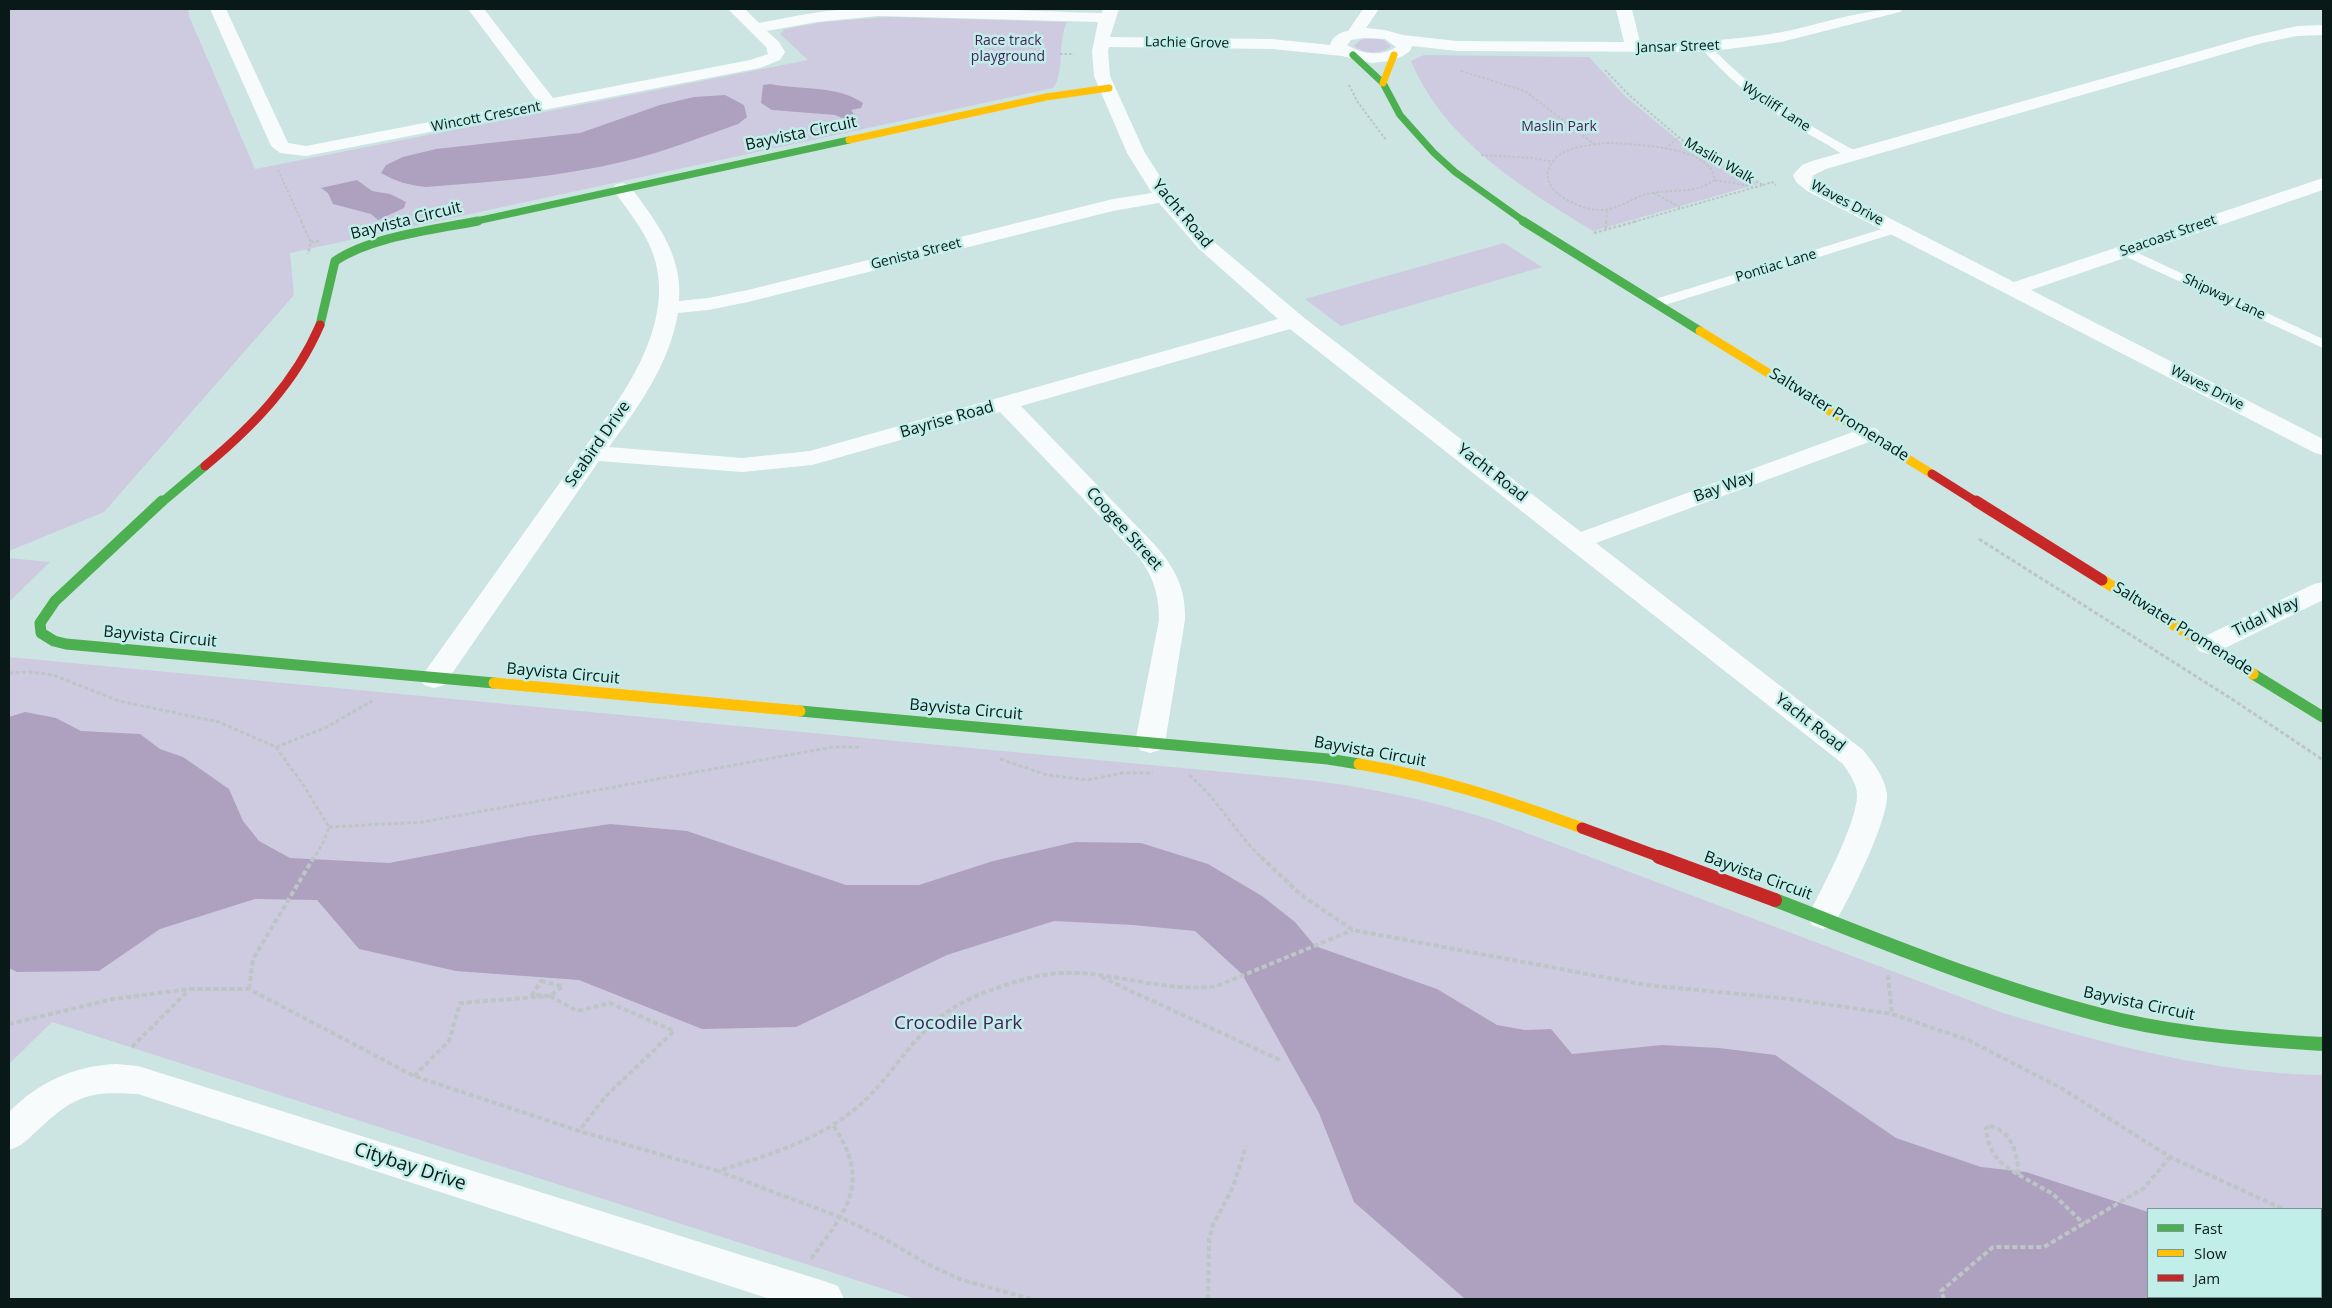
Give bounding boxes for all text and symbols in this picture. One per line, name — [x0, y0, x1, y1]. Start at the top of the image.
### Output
park label: Race track playground — [971, 33, 1045, 65]
street label: Lachie Grove — [1145, 34, 1229, 52]
street label: Jansar Street — [1636, 37, 1720, 57]
street label: Wycliff Lane — [1739, 79, 1813, 135]
street label: Wincott Crescent — [430, 98, 542, 136]
street label: Bayvista Circuit — [743, 113, 859, 155]
park label: Maslin Park — [1521, 119, 1597, 135]
street label: Maslin Walk — [1681, 134, 1757, 188]
street label: Yacht Road — [1148, 176, 1216, 252]
street label: Waves Drive — [1808, 177, 1886, 229]
street label: Bayvista Circuit — [349, 198, 463, 244]
street label: Seacoast Street — [2118, 212, 2218, 260]
street label: Genista Street — [869, 235, 963, 273]
street label: Pontiac Lane — [1734, 246, 1818, 286]
street label: Shipway Lane — [2180, 271, 2268, 323]
street label: Waves Drive — [2167, 362, 2247, 414]
street label: Saltwater Promenade — [1766, 364, 1912, 466]
street label: Seabird Drive — [561, 397, 635, 491]
street label: Bayrise Road — [898, 397, 996, 443]
street label: Yacht Road — [1453, 440, 1531, 506]
street label: Bay Way — [1691, 467, 1757, 507]
street label: Coogee Street — [1082, 484, 1166, 574]
street label: Saltwater Promenade — [2110, 578, 2256, 680]
street label: Tidal Way — [2230, 593, 2302, 641]
street label: Bayvista Circuit — [103, 622, 217, 652]
street label: Bayvista Circuit — [506, 659, 620, 689]
street label: Yacht Road — [1771, 690, 1849, 756]
street label: Bayvista Circuit — [909, 695, 1023, 725]
street label: Bayvista Circuit — [1312, 733, 1428, 771]
street label: Bayvista Circuit — [1701, 848, 1815, 904]
street label: Bayvista Circuit — [2081, 983, 2197, 1025]
park label: Crocodile Park — [894, 1013, 1022, 1035]
street label: Citybay Drive — [351, 1138, 469, 1196]
legend — [2147, 1208, 2322, 1298]
text: Fast — [2194, 1218, 2223, 1238]
text: Slow — [2194, 1243, 2227, 1263]
text: Jam — [2194, 1268, 2220, 1288]

